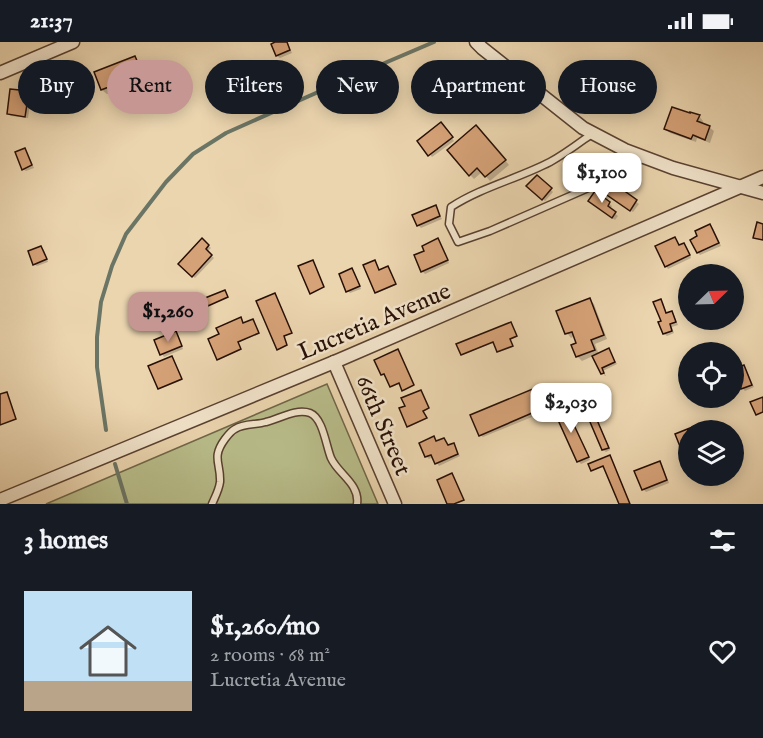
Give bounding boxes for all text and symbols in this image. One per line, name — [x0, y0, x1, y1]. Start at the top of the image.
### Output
text: 21:37 — [30, 7, 73, 35]
chip: Buy — [18, 60, 95, 114]
chip: Rent — [107, 60, 193, 114]
chip: Filters — [205, 60, 304, 114]
chip: New — [316, 60, 399, 114]
chip: Apartment — [411, 60, 546, 114]
chip: House — [558, 60, 657, 114]
pin: $1,100 — [553, 153, 651, 204]
text: $1,100 — [577, 160, 627, 185]
north arrow — [678, 264, 744, 330]
map controls — [678, 264, 744, 486]
street label: Lucretia Avenue — [293, 276, 456, 369]
pin: $1,260 — [119, 292, 217, 343]
text: $1,260 — [142, 299, 194, 324]
button: locate — [678, 342, 744, 408]
street label: 66th Street — [348, 371, 418, 480]
pin: $2,030 — [522, 383, 620, 434]
text: $2,030 — [545, 390, 597, 415]
button: layers — [678, 420, 744, 486]
text: 3 homes — [24, 524, 108, 557]
icon: filters — [706, 524, 739, 557]
text: $1,260/mo — [210, 610, 320, 643]
icon: home — [72, 615, 144, 687]
icon: heart — [706, 635, 739, 668]
text: 2 rooms · 68 m² — [210, 643, 330, 668]
text: Lucretia Avenue — [210, 668, 346, 693]

